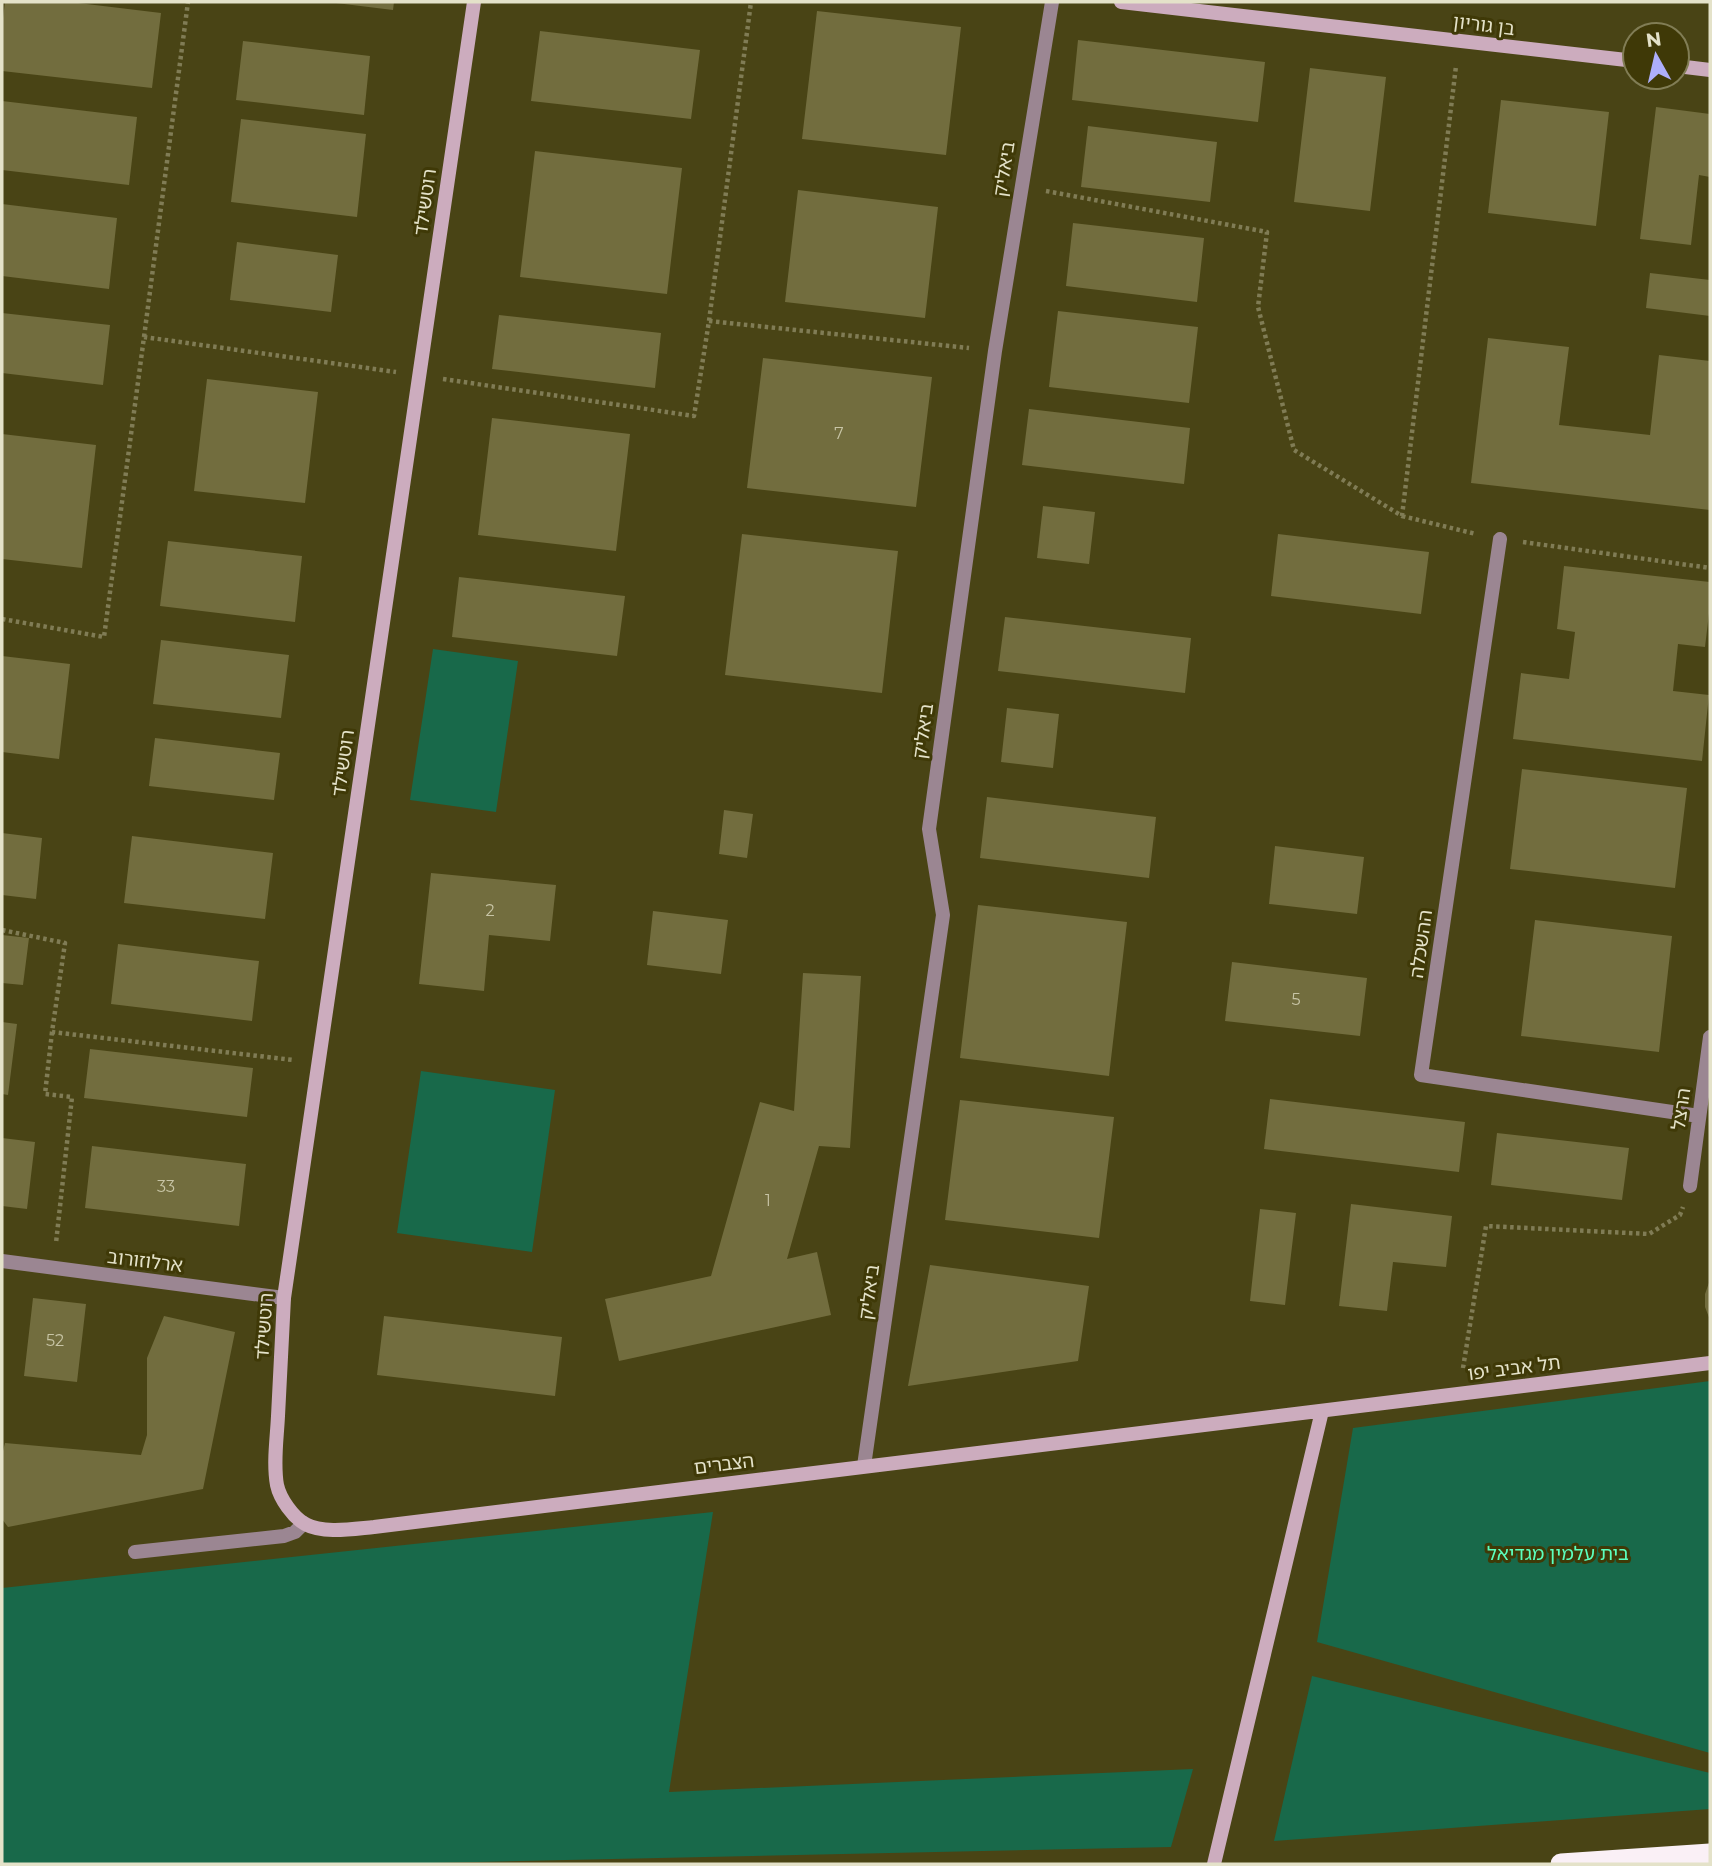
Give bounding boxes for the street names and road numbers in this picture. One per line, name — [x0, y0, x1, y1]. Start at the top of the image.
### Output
street label: בן גוריון — [1452, 10, 1516, 40]
street label: ביאליק — [988, 140, 1020, 198]
street label: רוטשילד — [409, 167, 441, 237]
street label: ביאליק — [908, 702, 938, 760]
street label: רוטשילד — [327, 728, 359, 798]
street label: ההשכלה — [1405, 908, 1437, 980]
street label: הרצל — [1667, 1086, 1695, 1132]
street label: ארלוזורוב — [106, 1245, 184, 1277]
street label: ביאליק — [854, 1263, 884, 1321]
street label: רוטשילד — [250, 1292, 278, 1360]
street label: תל אביב יפו — [1466, 1351, 1562, 1385]
street label: הצברים — [693, 1449, 755, 1479]

